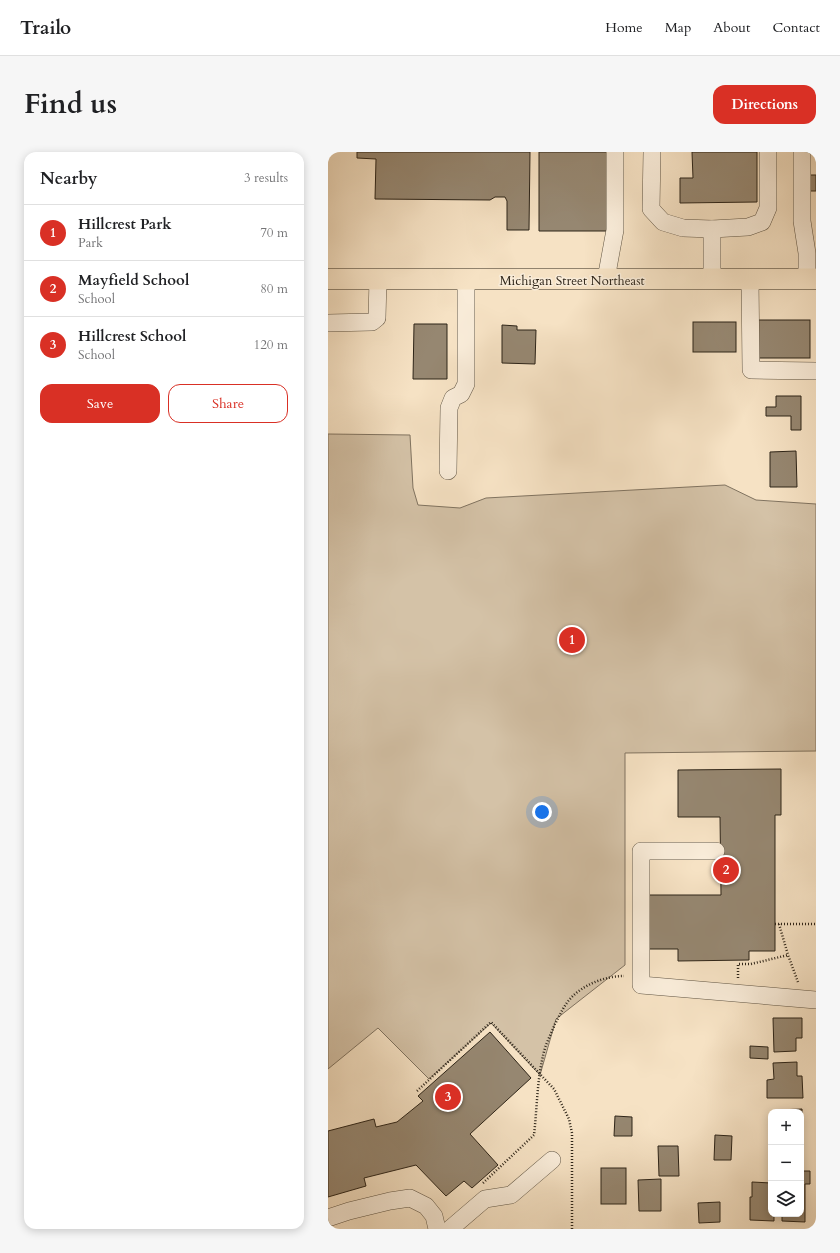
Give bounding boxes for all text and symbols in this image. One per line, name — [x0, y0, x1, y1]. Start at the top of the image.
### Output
text: Trailo — [20, 15, 71, 41]
text: Home — [605, 18, 643, 37]
text: Map — [665, 18, 691, 37]
text: About — [713, 18, 750, 37]
text: Contact — [772, 18, 820, 37]
text: Find us — [24, 85, 117, 123]
button: Directions — [713, 85, 816, 124]
text: Nearby — [40, 167, 97, 190]
text: 3 results — [244, 169, 288, 187]
text: Hillcrest Park — [78, 214, 172, 234]
text: 1 — [50, 224, 56, 242]
text: 70 m — [260, 224, 288, 242]
text: Park — [78, 234, 103, 252]
text: Mayfield School — [78, 270, 189, 290]
street label: Michigan Street Northeast — [499, 272, 645, 290]
text: 2 — [50, 280, 56, 298]
text: 80 m — [260, 280, 288, 298]
text: School — [78, 290, 115, 308]
text: Hillcrest School — [78, 326, 186, 346]
text: 3 — [50, 336, 56, 354]
text: 120 m — [254, 336, 288, 354]
text: School — [78, 346, 115, 364]
button: Save — [40, 384, 160, 423]
button: Share — [168, 384, 288, 423]
pin: 1 — [559, 625, 585, 655]
your location — [532, 802, 552, 822]
pin: 2 — [713, 855, 739, 885]
pin: 3 — [435, 1082, 461, 1112]
map controls — [768, 1109, 804, 1217]
button: + — [768, 1109, 804, 1145]
button: − — [768, 1145, 804, 1181]
button: layers — [768, 1181, 804, 1217]

